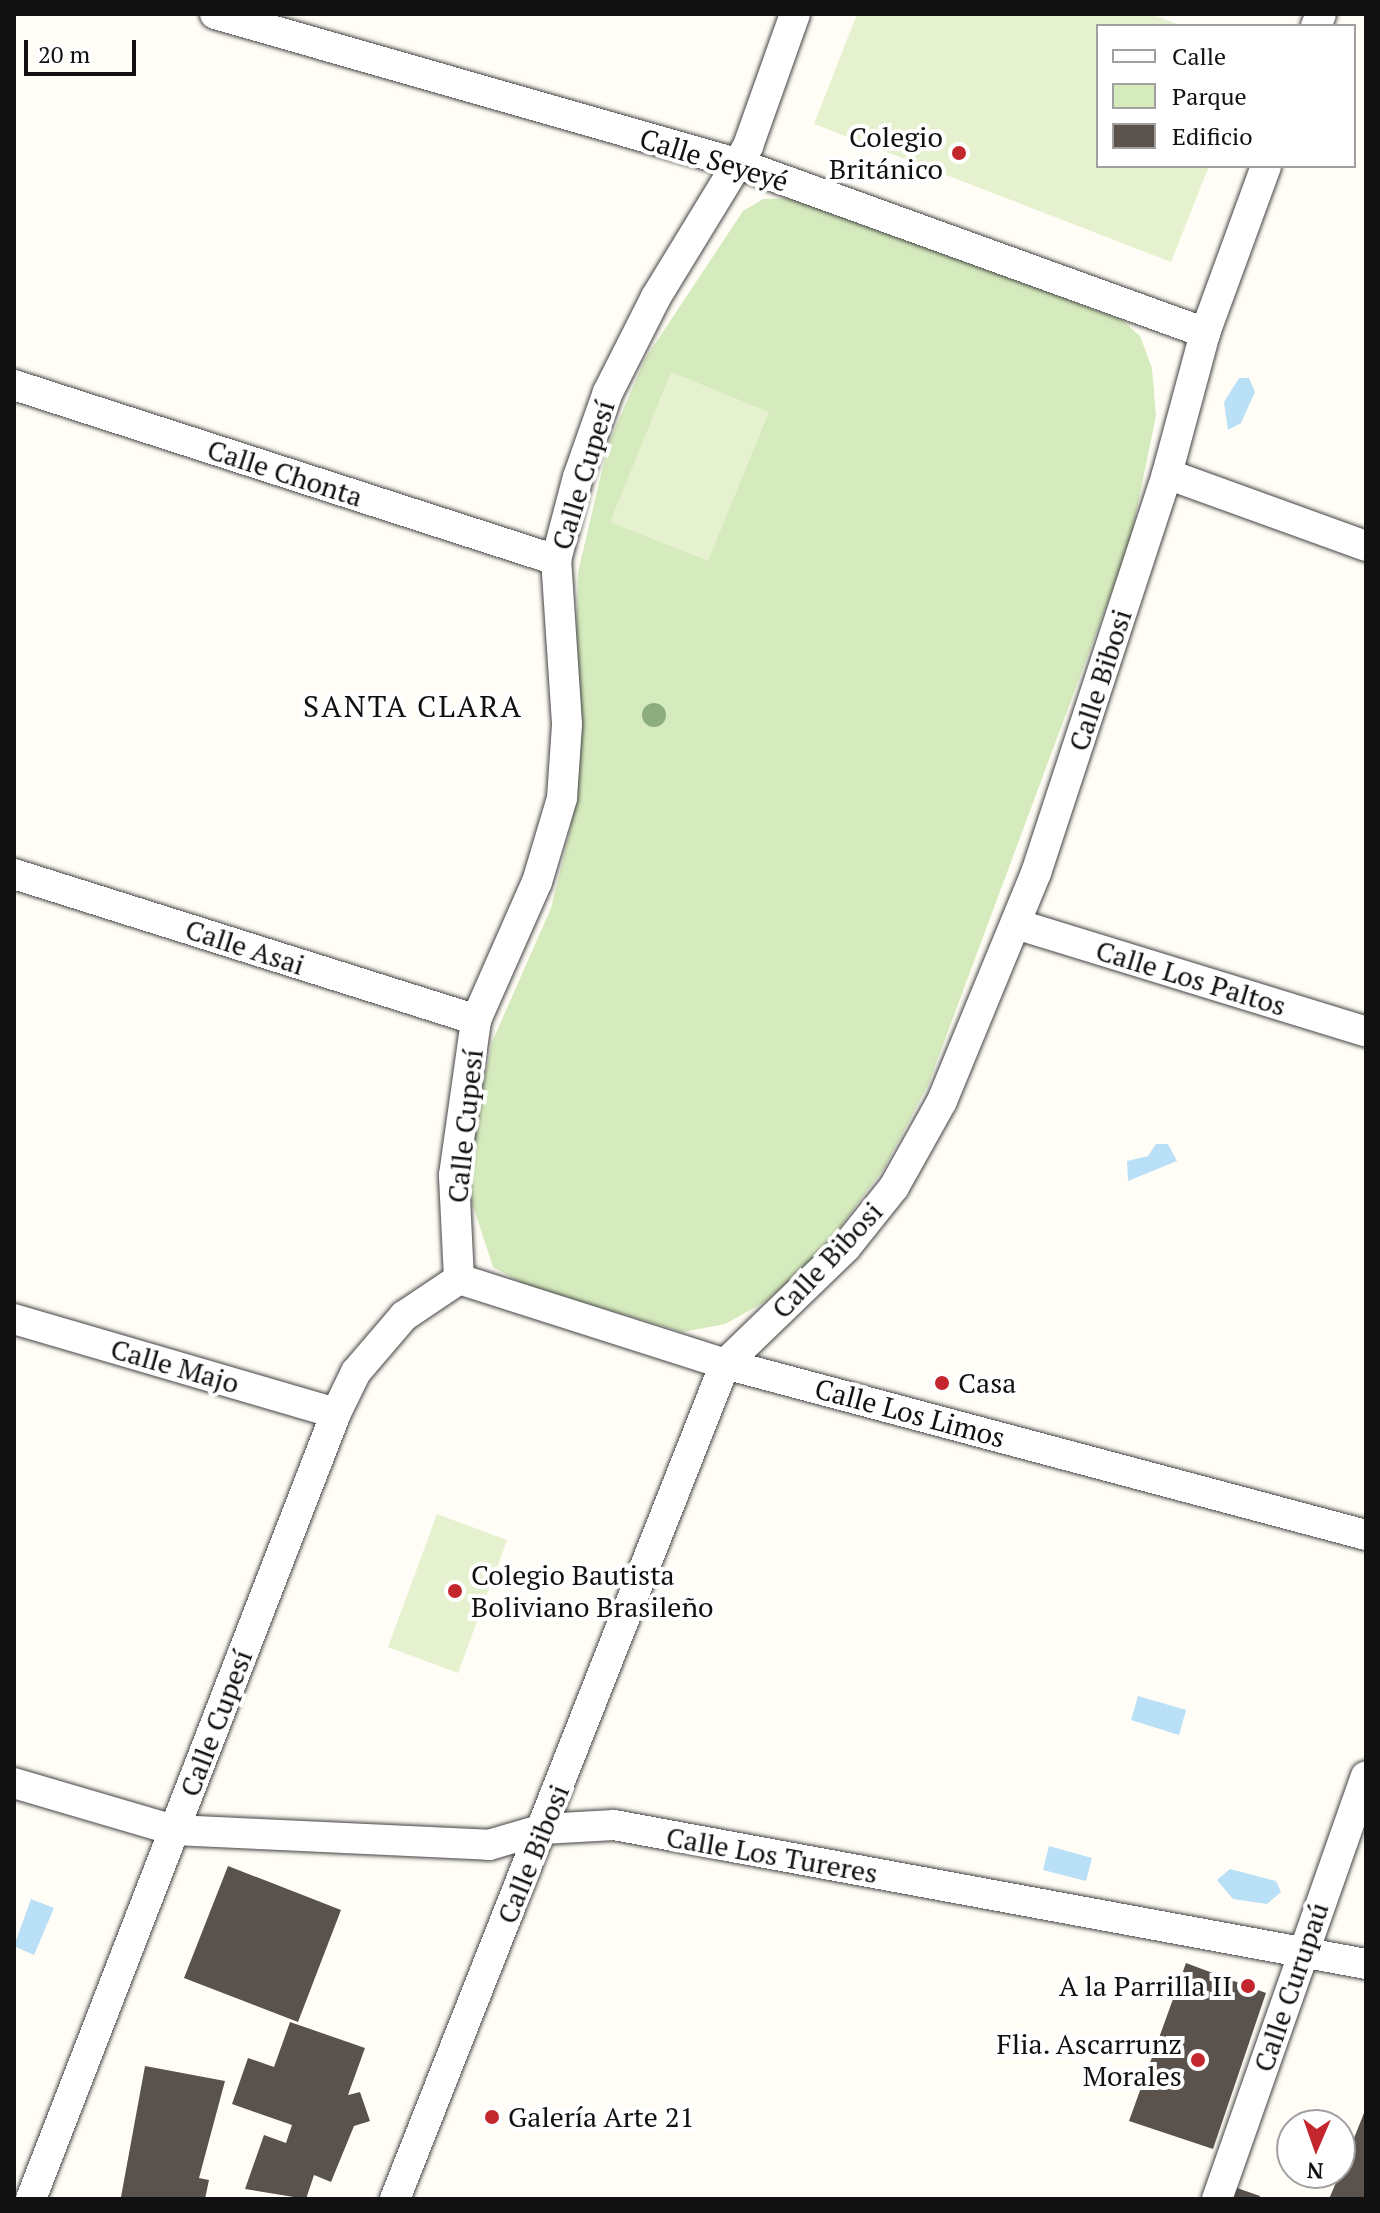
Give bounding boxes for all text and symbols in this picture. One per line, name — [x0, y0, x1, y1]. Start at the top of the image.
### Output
scale bar — [28, 24, 140, 74]
legend — [1096, 24, 1356, 168]
text: 20 m — [38, 38, 90, 70]
text: Calle — [1172, 40, 1226, 72]
text: Parque — [1172, 80, 1247, 112]
place label: Colegio Británico — [829, 120, 943, 186]
text: Edificio — [1172, 120, 1253, 152]
street label: Calle Seyeyé — [636, 122, 792, 198]
marker: Colegio Británico — [950, 144, 968, 162]
street label: Calle Cupesí — [544, 396, 622, 554]
street label: Calle Chonta — [203, 432, 367, 514]
street label: Calle Bibosi — [1061, 605, 1139, 755]
district label: SANTA CLARA — [303, 688, 523, 724]
street label: Calle Asai — [181, 912, 309, 982]
street label: Calle Los Paltos — [1092, 933, 1290, 1023]
street label: Calle Cupesí — [440, 1047, 490, 1205]
street label: Calle Bibosi — [765, 1195, 889, 1325]
street label: Calle Majo — [107, 1332, 243, 1400]
place label: Casa — [958, 1366, 1016, 1400]
street label: Calle Los Limos — [811, 1372, 1009, 1454]
marker: Casa — [933, 1374, 951, 1392]
place label: Colegio Bautista Boliviano Brasileño — [471, 1558, 714, 1624]
marker: Colegio Bautista Boliviano Brasileño — [446, 1582, 464, 1600]
street label: Calle Cupesí — [173, 1645, 259, 1801]
street label: Calle Bibosi — [490, 1780, 576, 1928]
street label: Calle Los Tureres — [664, 1820, 880, 1890]
street label: Calle Curupaú — [1246, 1898, 1336, 2076]
place label: A la Parrilla II — [1058, 1969, 1232, 2003]
marker: A la Parrilla II — [1239, 1977, 1257, 1995]
place label: Flia. Ascarrunz Morales — [995, 2027, 1182, 2093]
marker: Flia. Ascarrunz Morales — [1189, 2051, 1207, 2069]
place label: Galería Arte 21 — [508, 2100, 695, 2134]
marker: Galería Arte 21 — [483, 2108, 501, 2126]
north arrow — [1276, 2109, 1356, 2189]
text: N — [1306, 2157, 1324, 2186]

